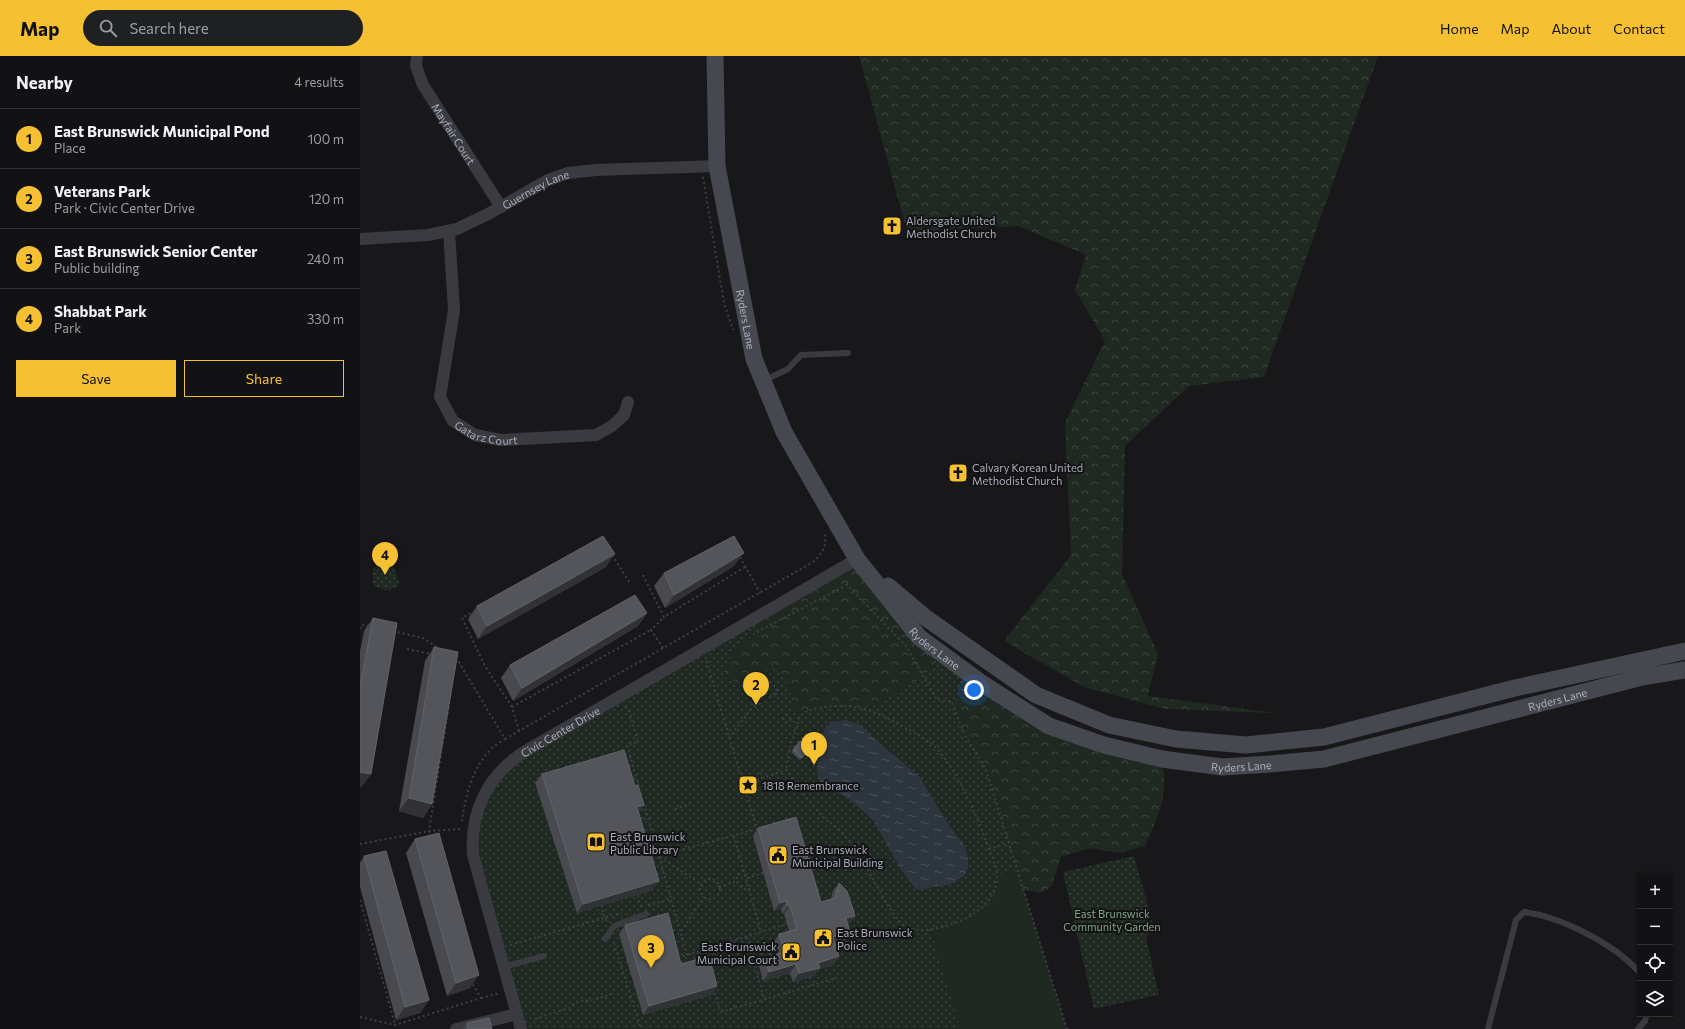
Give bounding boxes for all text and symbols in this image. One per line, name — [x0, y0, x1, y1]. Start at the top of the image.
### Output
search box — [83, 10, 363, 46]
text: Map — [20, 17, 59, 40]
icon: search — [97, 17, 119, 39]
text: Search here — [129, 19, 209, 37]
text: Home — [1440, 20, 1479, 37]
text: Map — [1501, 20, 1529, 37]
text: About — [1551, 20, 1591, 37]
text: Contact — [1613, 20, 1665, 37]
text: Nearby — [16, 72, 73, 93]
text: 4 results — [294, 74, 344, 90]
street label: Mayfair Court — [430, 100, 479, 167]
text: East Brunswick Municipal Pond — [54, 122, 269, 140]
text: 1 — [26, 131, 32, 147]
text: 100 m — [308, 131, 344, 147]
text: Place — [54, 140, 86, 156]
street label: Guernsey Lane — [500, 167, 571, 211]
text: Veterans Park — [54, 182, 151, 200]
text: 2 — [25, 191, 33, 207]
text: 120 m — [309, 191, 344, 207]
text: Park · Civic Center Drive — [54, 200, 195, 216]
place label: Aldersgate United Methodist Church — [906, 214, 996, 240]
church icon: Aldersgate United Methodist Church — [881, 215, 903, 237]
text: East Brunswick Senior Center — [54, 242, 258, 260]
text: 3 — [25, 251, 33, 267]
text: 240 m — [307, 251, 344, 267]
text: Public building — [54, 260, 140, 276]
street label: Ryders Lane — [734, 288, 758, 350]
text: Shabbat Park — [54, 302, 147, 320]
text: 4 — [25, 311, 33, 327]
text: 330 m — [307, 311, 344, 327]
text: Park — [54, 320, 81, 336]
button: Save — [16, 360, 176, 397]
button: Share — [184, 360, 344, 397]
street label: Gatarz Court — [453, 418, 518, 447]
place label: Calvary Korean United Methodist Church — [972, 461, 1083, 487]
church icon: Calvary Korean United Methodist Church — [947, 462, 969, 484]
pin: 4 — [372, 542, 398, 575]
street label: Ryders Lane — [907, 624, 963, 672]
pin: 2 — [743, 672, 769, 705]
your location — [964, 680, 984, 700]
street label: Ryders Lane — [1526, 685, 1589, 713]
street label: Civic Center Drive — [518, 703, 602, 759]
pin: 1 — [801, 732, 827, 765]
street label: Ryders Lane — [1210, 757, 1272, 774]
place icon: 1818 Remembrance — [737, 774, 759, 796]
place label: 1818 Remembrance — [762, 779, 859, 792]
place label: East Brunswick Public Library — [610, 830, 686, 856]
library icon: East Brunswick Public Library — [585, 831, 607, 853]
place label: East Brunswick Municipal Building — [792, 843, 884, 869]
public building icon: East Brunswick Municipal Building — [767, 844, 789, 866]
map controls — [1637, 873, 1673, 1017]
button: + — [1637, 873, 1673, 909]
park label: East Brunswick Community Garden — [1063, 907, 1161, 933]
button: − — [1637, 909, 1673, 945]
place label: East Brunswick Police — [837, 926, 913, 952]
public building icon: East Brunswick Police — [812, 927, 834, 949]
pin: 3 — [638, 935, 664, 968]
place label: East Brunswick Municipal Court — [697, 940, 777, 966]
public building icon: East Brunswick Municipal Court — [780, 941, 802, 963]
button: locate — [1637, 945, 1673, 981]
button: layers — [1637, 981, 1673, 1017]

